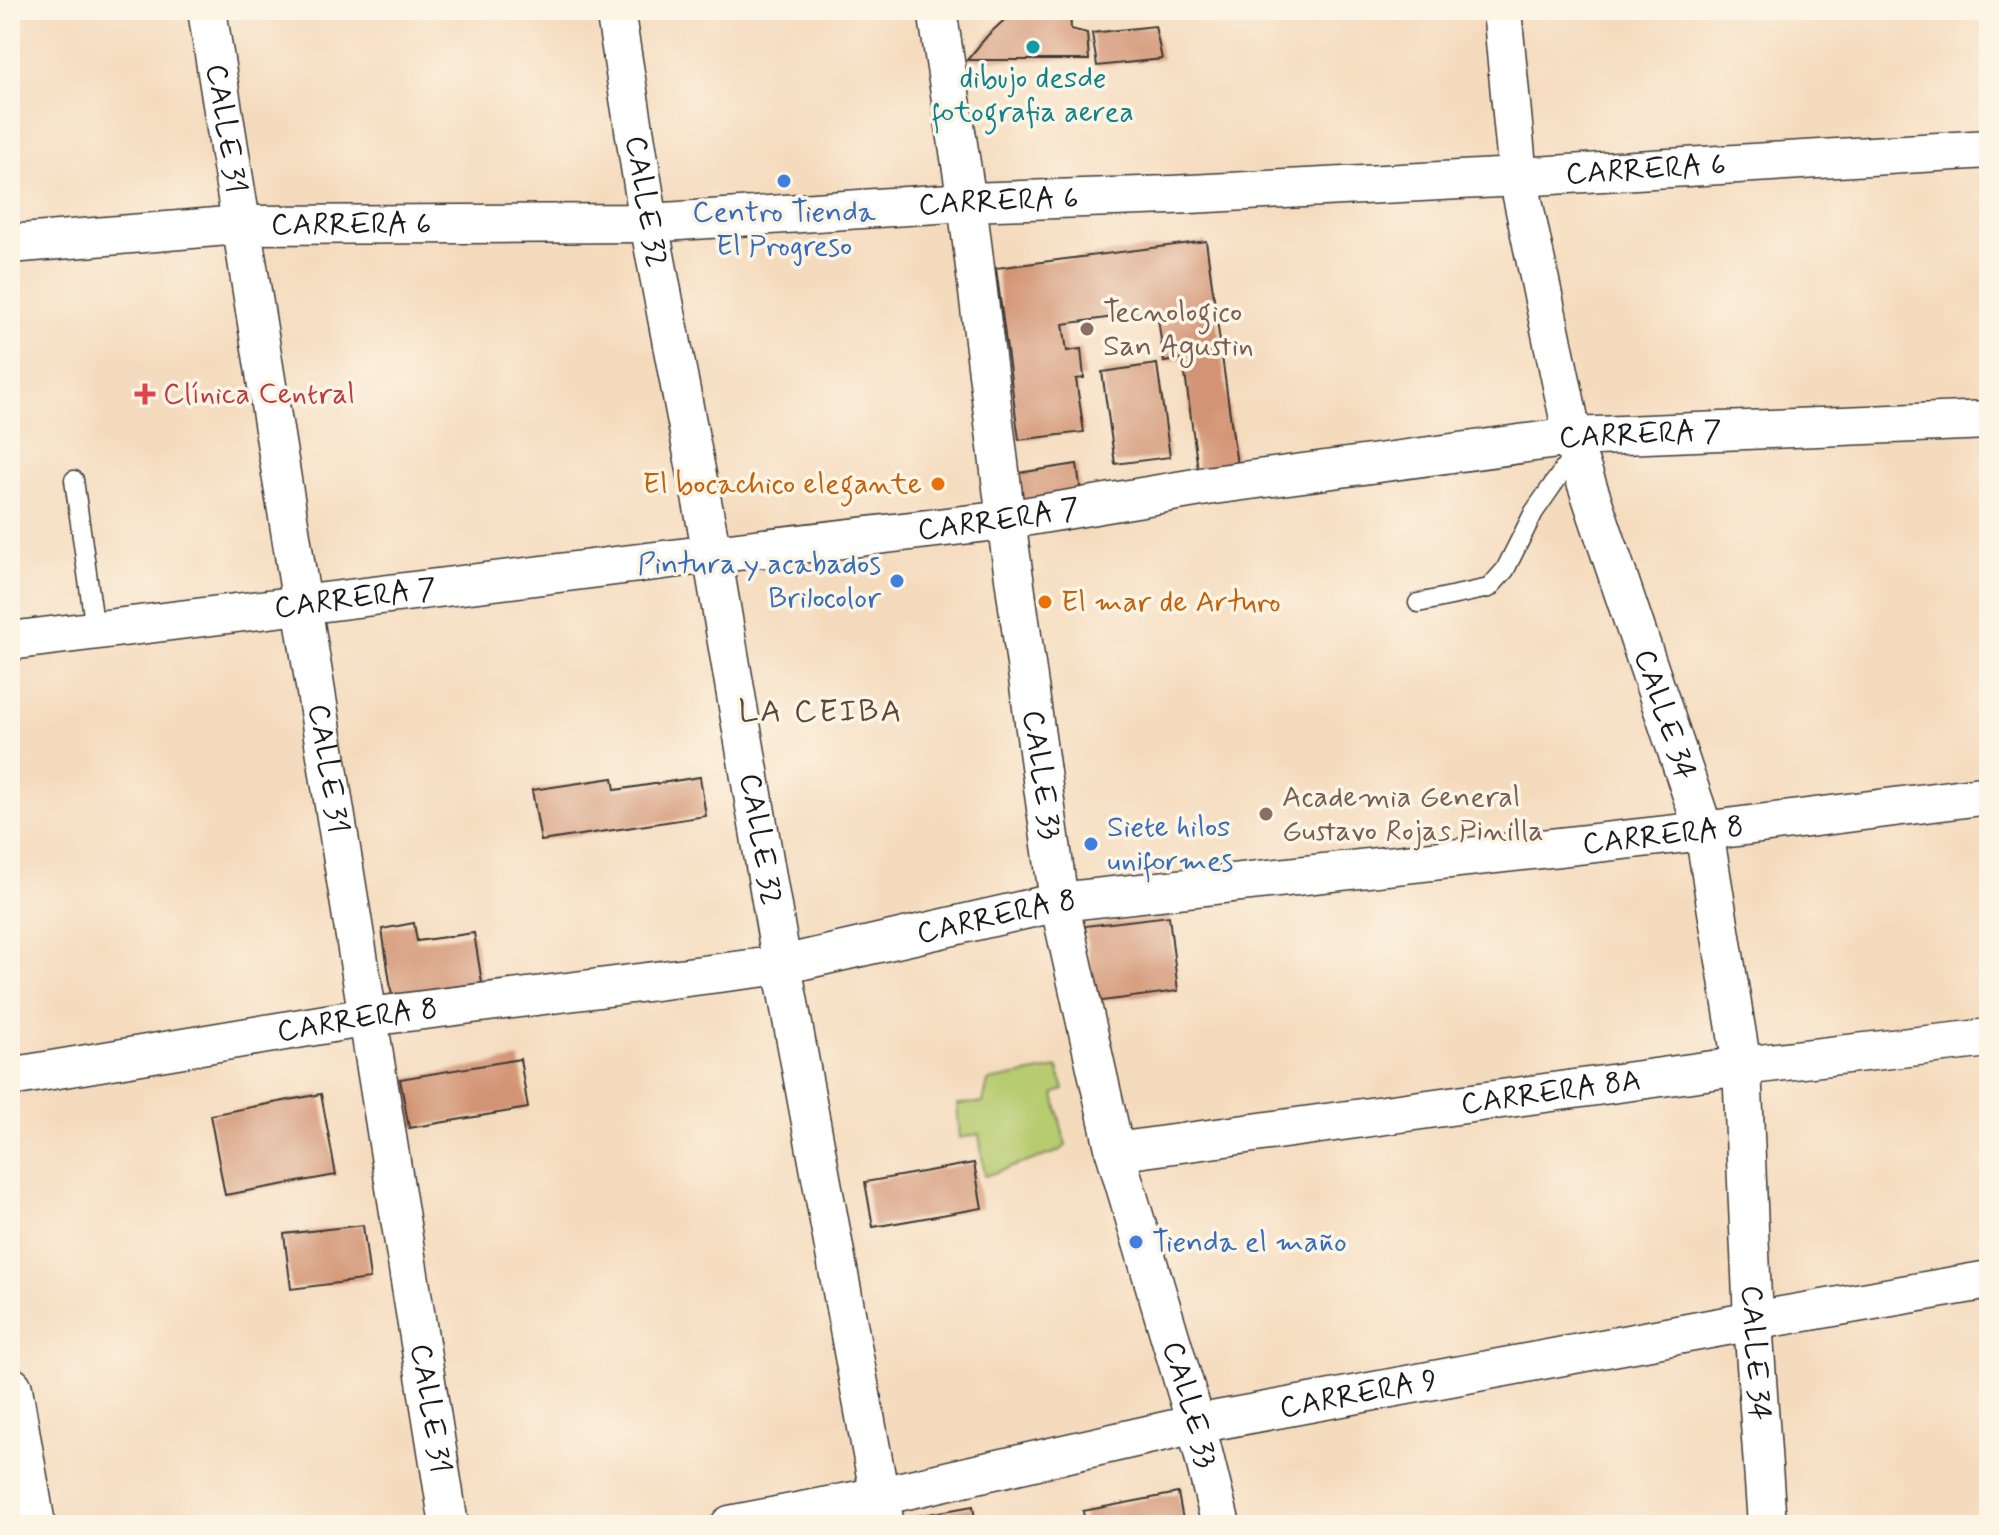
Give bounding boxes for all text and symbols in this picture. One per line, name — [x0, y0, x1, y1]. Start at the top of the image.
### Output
marker: dibujo desde fotografia aerea — [1024, 38, 1042, 56]
place label: dibujo desde fotografia aerea — [932, 59, 1134, 135]
street label: CALLE 31 — [196, 61, 255, 196]
street label: CALLE 32 — [616, 133, 677, 271]
street label: CARRERA 6 — [1565, 145, 1727, 194]
marker: Centro Tienda El Progreso — [775, 172, 793, 190]
street label: CARRERA 6 — [917, 179, 1079, 225]
place label: Centro Tienda El Progreso — [692, 193, 877, 266]
street label: CARRERA 6 — [271, 205, 431, 244]
place label: Tecnologico San Agustin — [1103, 293, 1254, 368]
marker: Tecnologico San Agustin — [1078, 320, 1096, 338]
place label: Clínica Central — [163, 375, 355, 414]
marker: Clínica Central — [134, 383, 156, 405]
street label: CARRERA 7 — [1557, 411, 1723, 458]
place label: El bocachico elegante — [643, 465, 922, 507]
marker: El bocachico elegante — [929, 475, 947, 493]
street label: CARRERA 7 — [915, 488, 1082, 550]
place label: Pintura y acabados Brilocolor — [638, 545, 882, 618]
street label: CARRERA 7 — [272, 569, 439, 628]
marker: Pintura y acabados Brilocolor — [888, 572, 906, 590]
place label: El mar de Arturo — [1061, 583, 1281, 622]
marker: El mar de Arturo — [1036, 593, 1054, 611]
street label: CALLE 34 — [1625, 644, 1705, 785]
district label: LA CEIBA — [739, 691, 903, 733]
street label: CALLE 31 — [299, 701, 358, 836]
street label: CALLE 33 — [1013, 708, 1070, 842]
street label: CALLE 32 — [730, 770, 791, 908]
place label: Academia General Gustavo Rojas Pinilla — [1282, 778, 1544, 851]
marker: Academia General Gustavo Rojas Pinilla — [1257, 805, 1275, 823]
street label: CARRERA 8 — [1580, 807, 1746, 864]
place label: Siete hilos uniformes — [1107, 808, 1233, 883]
marker: Siete hilos uniformes — [1082, 835, 1100, 853]
street label: CARRERA 8 — [913, 881, 1078, 953]
street label: CARRERA 8 — [274, 989, 440, 1051]
street label: CARRERA 8A — [1458, 1061, 1643, 1124]
place label: Tienda el maño — [1152, 1223, 1347, 1262]
marker: Tienda el maño — [1127, 1233, 1145, 1251]
street label: CALLE 34 — [1732, 1284, 1779, 1422]
street label: CALLE 33 — [1153, 1337, 1226, 1472]
street label: CALLE 31 — [401, 1341, 460, 1476]
street label: CARRERA 9 — [1276, 1360, 1440, 1428]

